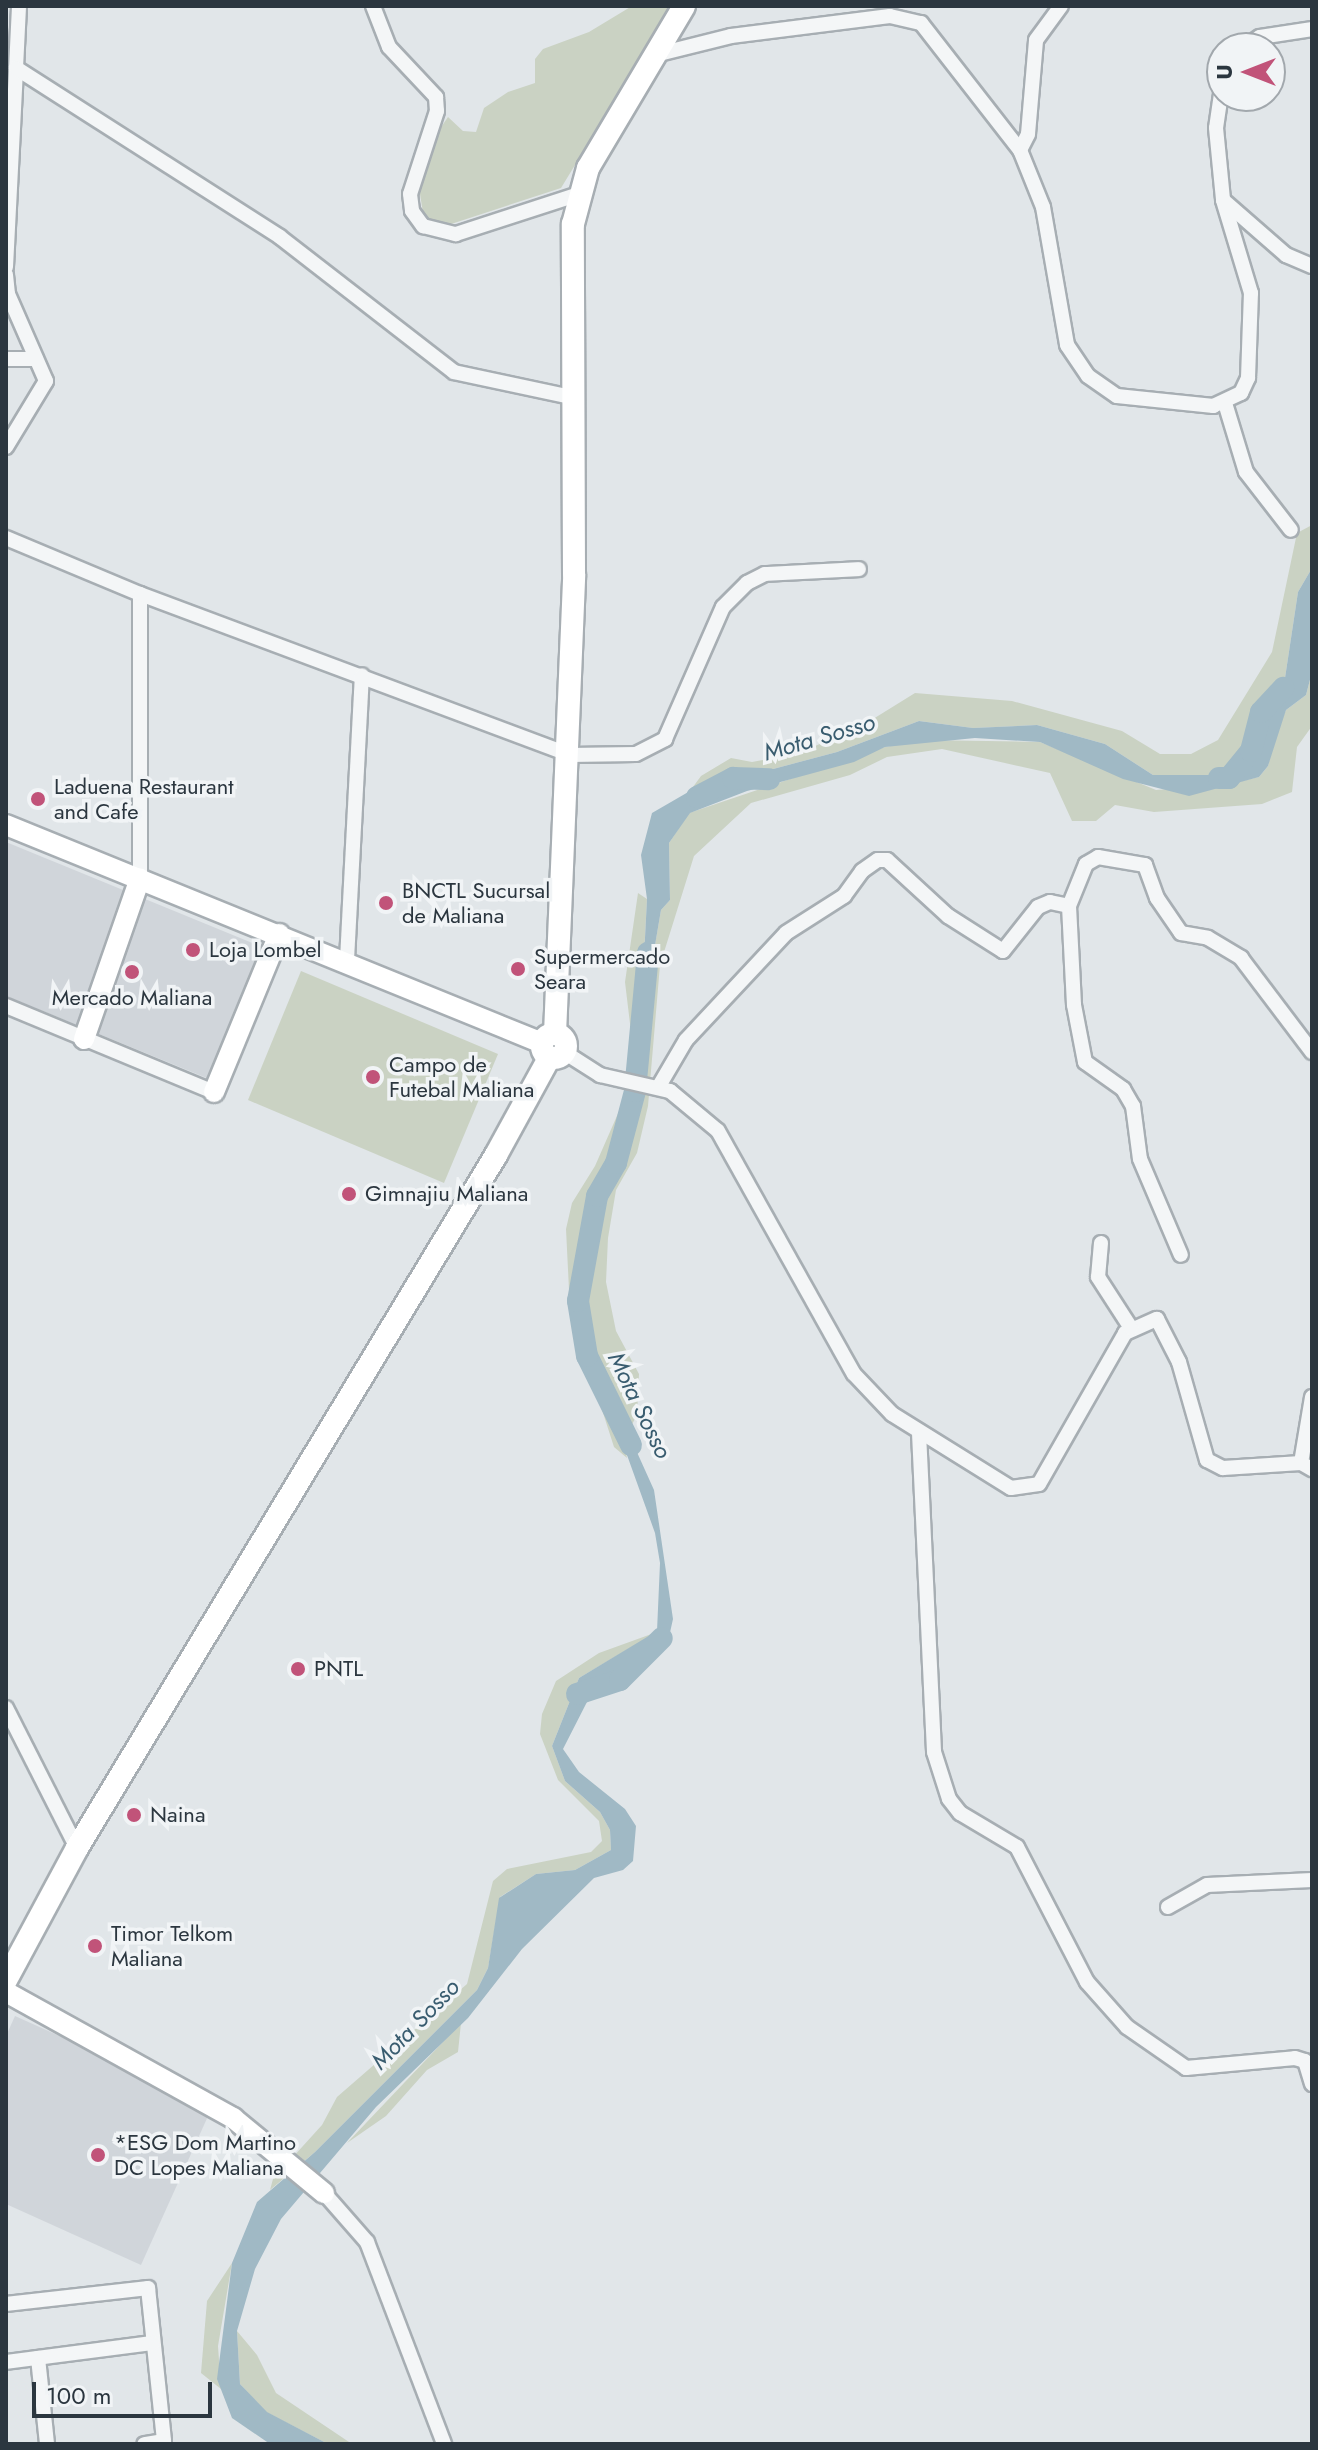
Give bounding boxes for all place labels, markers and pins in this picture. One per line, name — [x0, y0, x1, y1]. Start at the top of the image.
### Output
place label: Laduena Restaurant and Cafe — [54, 773, 234, 824]
marker: Laduena Restaurant and Cafe — [29, 790, 47, 808]
place label: BNCTL Sucursal de Maliana — [402, 877, 550, 928]
marker: BNCTL Sucursal de Maliana — [377, 894, 395, 912]
place label: Loja Lombel — [209, 937, 322, 963]
marker: Loja Lombel — [184, 941, 202, 959]
place label: Supermercado Seara — [534, 943, 670, 994]
marker: Supermercado Seara — [509, 960, 527, 978]
marker: Mercado Maliana — [123, 963, 141, 981]
place label: Mercado Maliana — [52, 985, 212, 1011]
place label: Campo de Futebal Maliana — [389, 1051, 534, 1102]
marker: Campo de Futebal Maliana — [364, 1068, 382, 1086]
place label: Gimnajiu Maliana — [365, 1181, 528, 1207]
marker: Gimnajiu Maliana — [340, 1185, 358, 1203]
place label: PNTL — [314, 1656, 363, 1682]
marker: PNTL — [289, 1660, 307, 1678]
place label: Naina — [150, 1802, 205, 1828]
marker: Naina — [125, 1806, 143, 1824]
place label: Timor Telkom Maliana — [111, 1920, 233, 1972]
marker: Timor Telkom Maliana — [86, 1937, 104, 1955]
place label: *ESG Dom Martino DC Lopes Maliana — [114, 2129, 296, 2180]
marker: *ESG Dom Martino DC Lopes Maliana — [89, 2146, 107, 2164]

